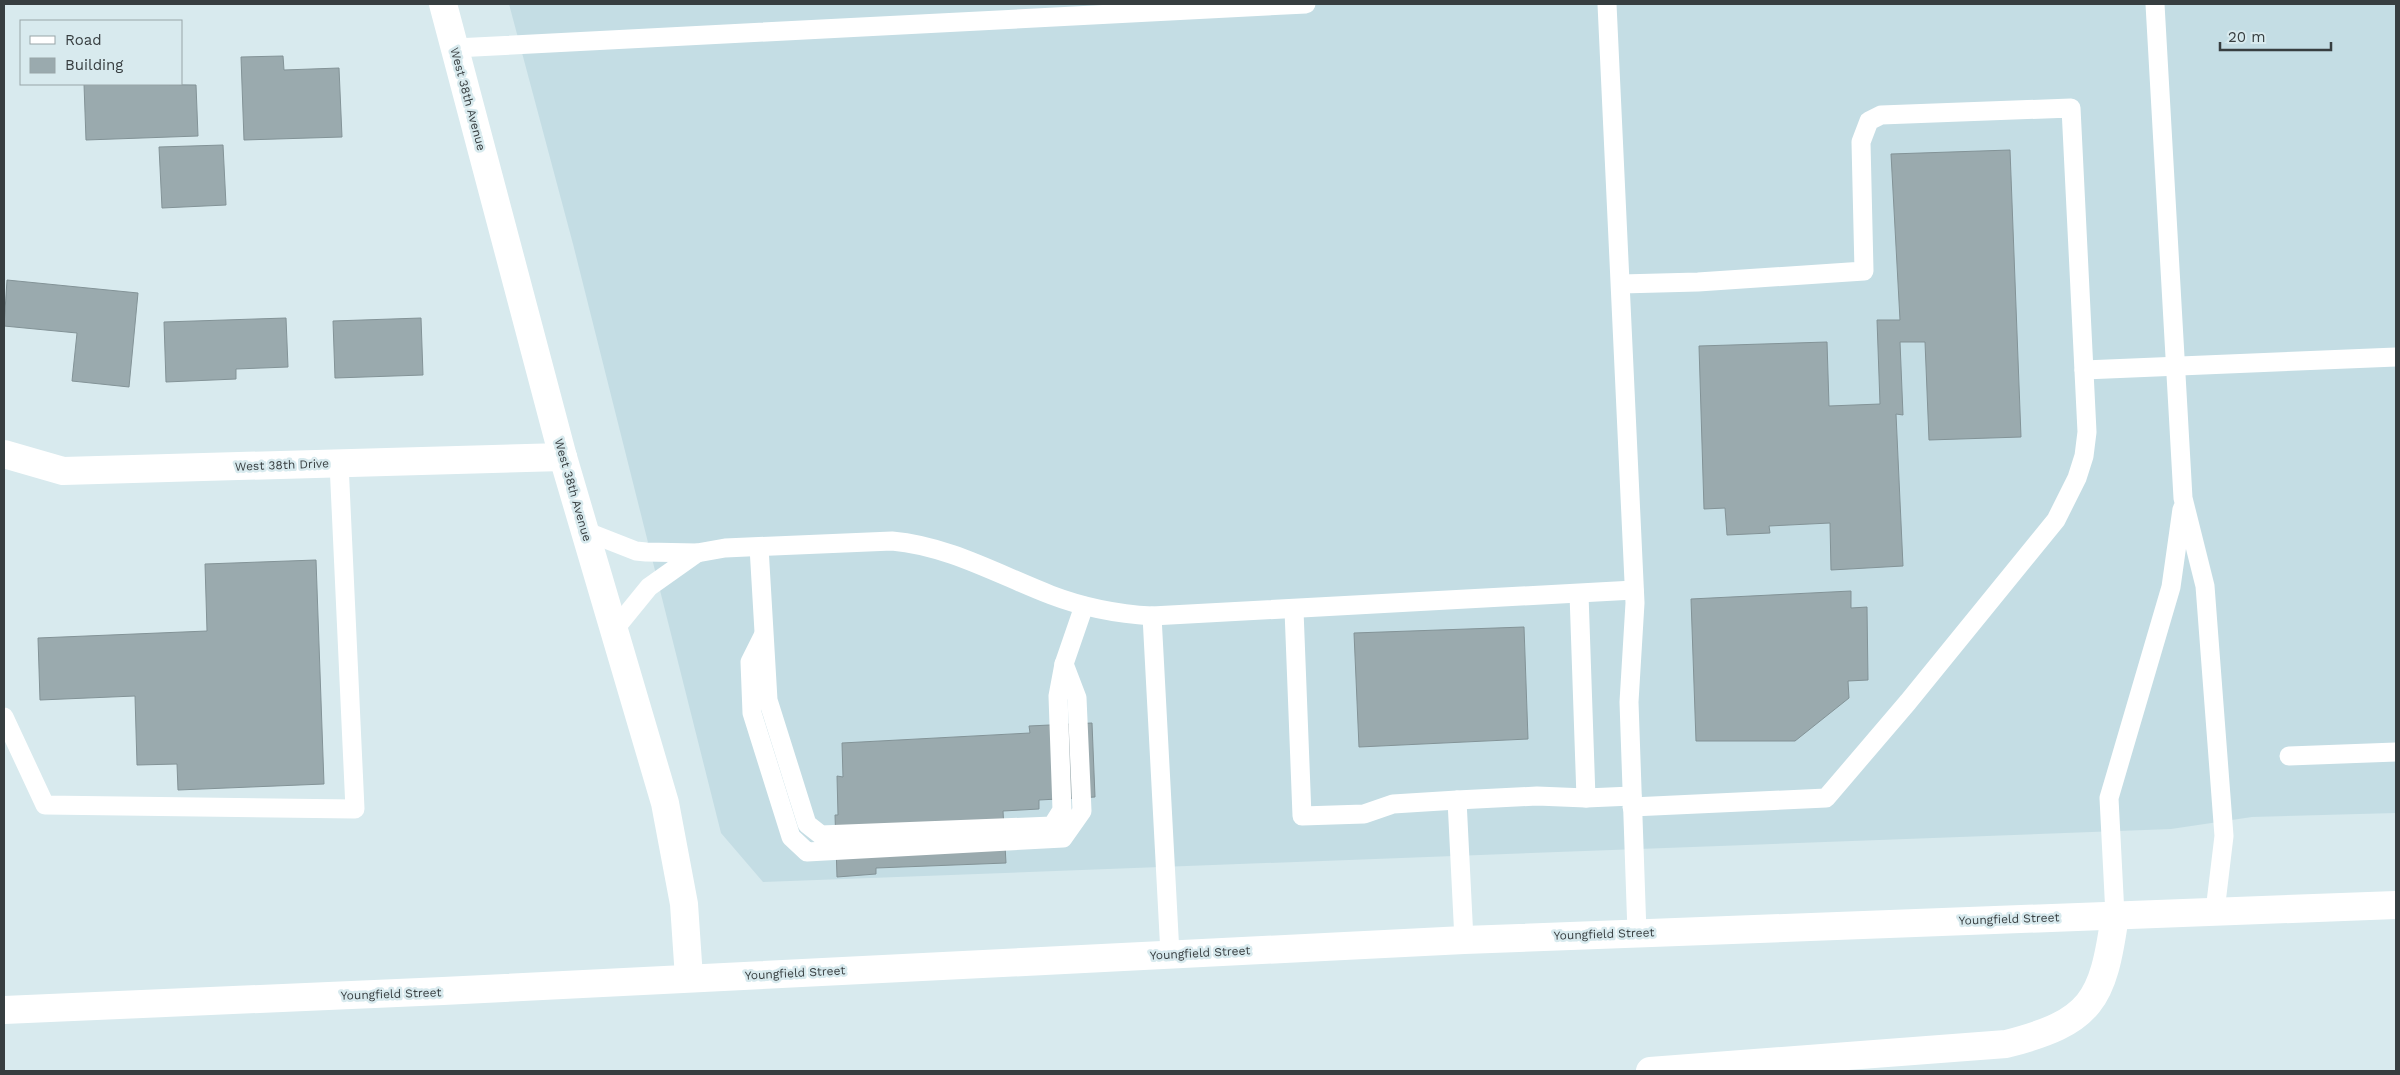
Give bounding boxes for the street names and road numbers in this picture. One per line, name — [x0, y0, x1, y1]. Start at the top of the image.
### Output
street label: West 38th Avenue — [447, 46, 489, 152]
street label: West 38th Avenue — [552, 437, 594, 543]
street label: West 38th Drive — [235, 456, 329, 474]
street label: Youngfield Street — [1958, 910, 2060, 928]
street label: Youngfield Street — [1553, 925, 1655, 943]
street label: Youngfield Street — [1149, 943, 1251, 963]
street label: Youngfield Street — [744, 963, 846, 983]
street label: Youngfield Street — [340, 985, 442, 1003]

